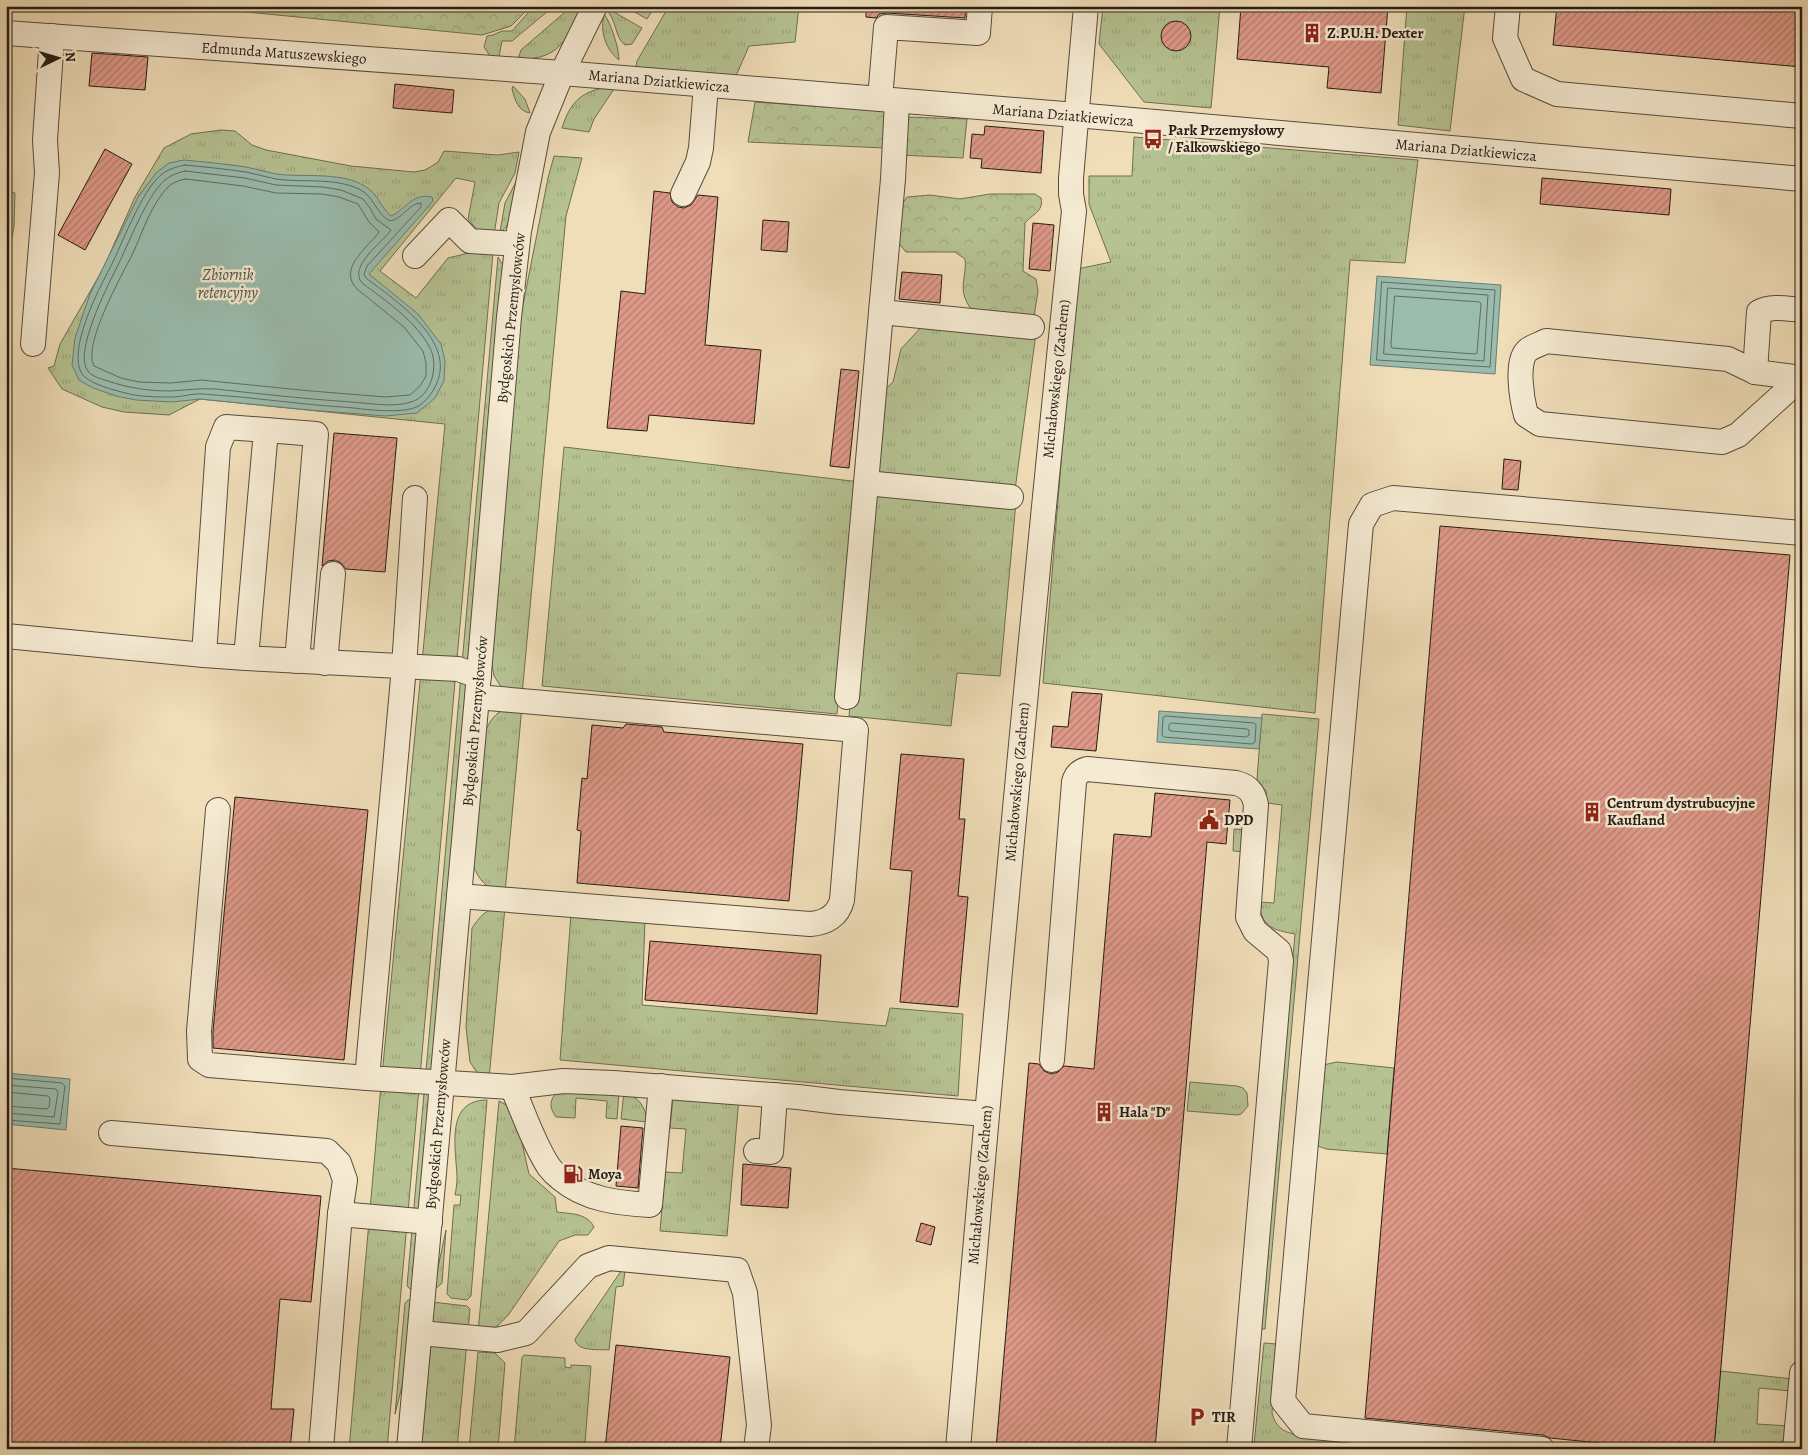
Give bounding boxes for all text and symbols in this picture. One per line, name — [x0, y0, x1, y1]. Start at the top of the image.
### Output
building icon: Z.P.U.H. Dexter — [1301, 22, 1323, 44]
place label: Z.P.U.H. Dexter — [1327, 23, 1424, 43]
north arrow — [32, 32, 82, 82]
street label: Edmunda Matuszewskiego — [201, 37, 367, 69]
text: N — [61, 51, 80, 63]
street label: Mariana Dziatkiewicza — [588, 65, 730, 97]
street label: Mariana Dziatkiewicza — [992, 99, 1134, 131]
place label: Park Przemysłowy / Falkowskiego — [1168, 120, 1285, 157]
bus stop icon: Park Przemysłowy / Falkowskiego — [1142, 128, 1164, 150]
street label: Mariana Dziatkiewicza — [1395, 134, 1537, 166]
street label: Bydgoskich Przemysłowców — [492, 231, 530, 404]
water label: Zbiornik retencyjny — [198, 264, 258, 304]
street label: Michałowskiego (Zachem) — [1038, 299, 1074, 459]
street label: Bydgoskich Przemysłowców — [458, 634, 492, 807]
street label: Michałowskiego (Zachem) — [1000, 702, 1034, 862]
place label: Centrum dystrubucyjne Kaufland — [1607, 793, 1755, 830]
building icon: Centrum dystrubucyjne Kaufland — [1581, 801, 1603, 823]
public building icon: DPD — [1198, 809, 1220, 831]
place label: DPD — [1224, 810, 1253, 830]
street label: Bydgoskich Przemysłowców — [421, 1037, 455, 1210]
building icon: Hala "D" — [1093, 1101, 1115, 1123]
place label: Hala "D" — [1119, 1102, 1171, 1122]
street label: Michałowskiego (Zachem) — [963, 1105, 997, 1265]
fuel station icon: Moya — [562, 1163, 584, 1185]
place label: Moya — [588, 1164, 623, 1184]
parking icon: TIR — [1186, 1406, 1208, 1428]
place label: TIR — [1212, 1407, 1236, 1427]

